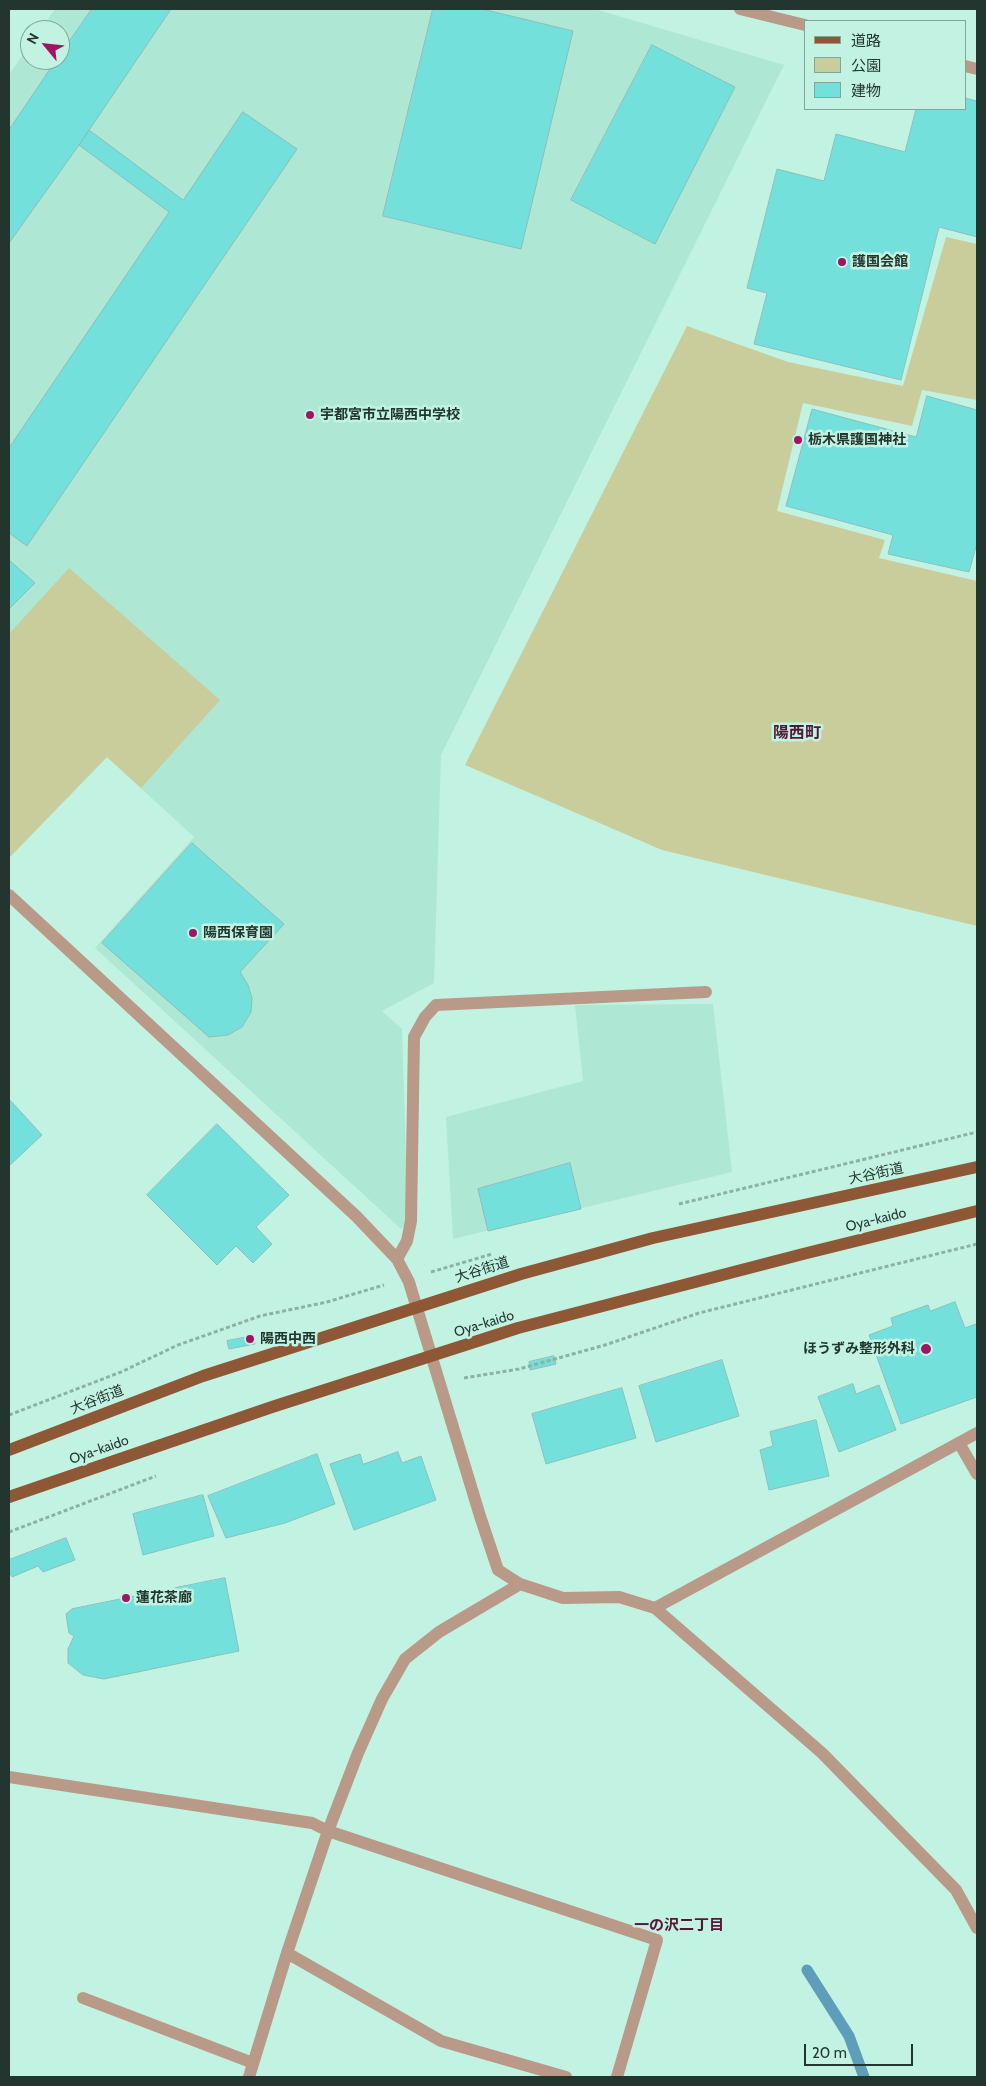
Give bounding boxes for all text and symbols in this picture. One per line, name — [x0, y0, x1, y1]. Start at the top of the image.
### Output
north arrow — [20, 20, 70, 70]
legend — [804, 20, 966, 110]
text: N — [22, 30, 43, 47]
text: 道路 — [851, 32, 881, 50]
text: 公園 — [851, 57, 881, 75]
text: 建物 — [851, 82, 881, 100]
place label: 護国会館 — [852, 254, 908, 270]
marker: 護国会館 — [836, 256, 848, 268]
place label: 宇都宮市立陽西中学校 — [320, 407, 460, 423]
marker: 宇都宮市立陽西中学校 — [304, 409, 316, 421]
place label: 栃木県護国神社 — [808, 432, 906, 448]
marker: 栃木県護国神社 — [792, 434, 804, 446]
district label: 陽西町 — [773, 723, 821, 743]
place label: 陽西保育園 — [203, 925, 273, 941]
marker: 陽西保育園 — [187, 927, 199, 939]
street label: 大谷街道 — [847, 1160, 905, 1188]
street label: Oya-kaido — [844, 1204, 908, 1236]
street label: 大谷街道 — [453, 1254, 511, 1286]
street label: Oya-kaido — [452, 1307, 516, 1341]
place label: 陽西中西 — [260, 1331, 316, 1347]
marker: 陽西中西 — [244, 1333, 256, 1345]
place label: ほうずみ整形外科 — [803, 1341, 915, 1357]
marker: ほうずみ整形外科 — [919, 1342, 933, 1356]
street label: 大谷街道 — [68, 1382, 126, 1418]
street label: Oya-kaido — [67, 1432, 131, 1468]
place label: 蓮花茶廊 — [136, 1590, 192, 1606]
marker: 蓮花茶廊 — [120, 1592, 132, 1604]
district label: 一の沢二丁目 — [634, 1917, 724, 1935]
scale bar — [806, 2034, 915, 2066]
text: 20 m — [812, 2044, 847, 2062]

